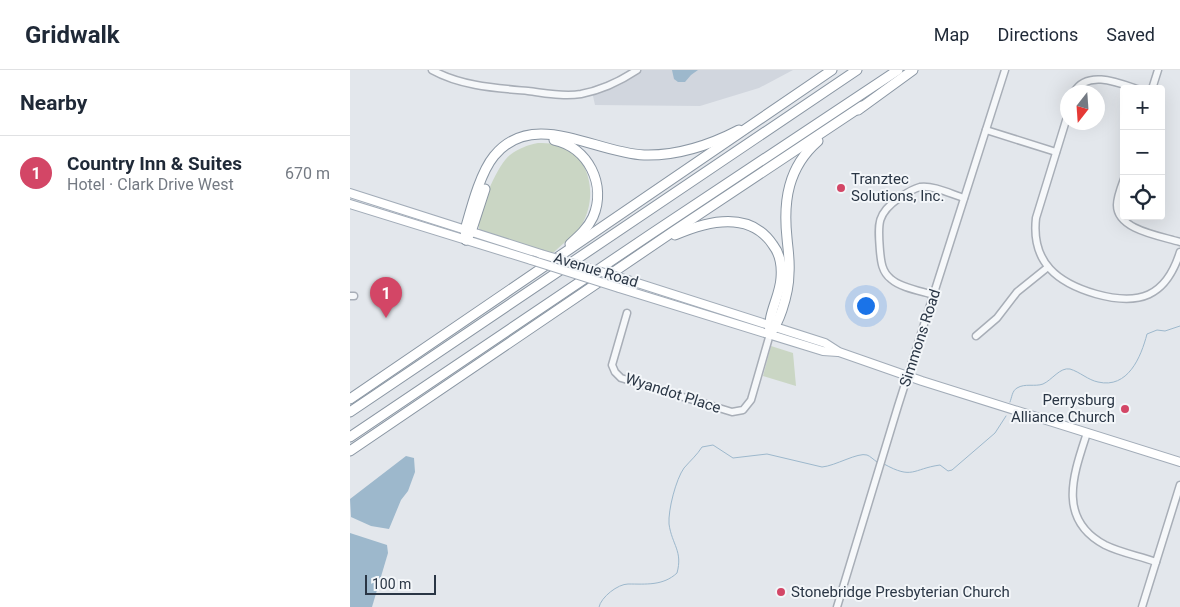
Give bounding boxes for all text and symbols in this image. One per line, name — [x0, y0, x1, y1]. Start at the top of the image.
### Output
text: Gridwalk — [25, 21, 120, 49]
text: Map — [934, 24, 969, 45]
text: Directions — [997, 24, 1078, 45]
text: Saved — [1106, 24, 1155, 45]
north arrow — [1060, 85, 1105, 130]
map controls — [1120, 85, 1165, 220]
button: + — [1120, 85, 1165, 130]
text: Nearby — [20, 91, 87, 115]
button: − — [1120, 130, 1165, 175]
text: Country Inn & Suites — [67, 152, 242, 175]
text: 1 — [31, 164, 41, 183]
text: 670 m — [285, 164, 330, 183]
place label: Tranztec Solutions, Inc. — [851, 170, 944, 205]
text: Hotel · Clark Drive West — [67, 175, 234, 194]
button: locate — [1120, 175, 1165, 220]
marker: Tranztec Solutions, Inc. — [835, 182, 847, 194]
street label: Avenue Road — [552, 249, 640, 291]
pin: 1 — [370, 277, 402, 318]
street label: Simmons Road — [896, 287, 944, 389]
your location — [853, 293, 879, 319]
street label: Wyandot Place — [623, 369, 723, 417]
place label: Perrysburg Alliance Church — [1011, 391, 1115, 426]
marker: Perrysburg Alliance Church — [1119, 403, 1131, 415]
scale bar — [365, 572, 436, 595]
text: 100 m — [372, 576, 411, 592]
place label: Stonebridge Presbyterian Church — [791, 583, 1010, 601]
marker: Stonebridge Presbyterian Church — [775, 586, 787, 598]

